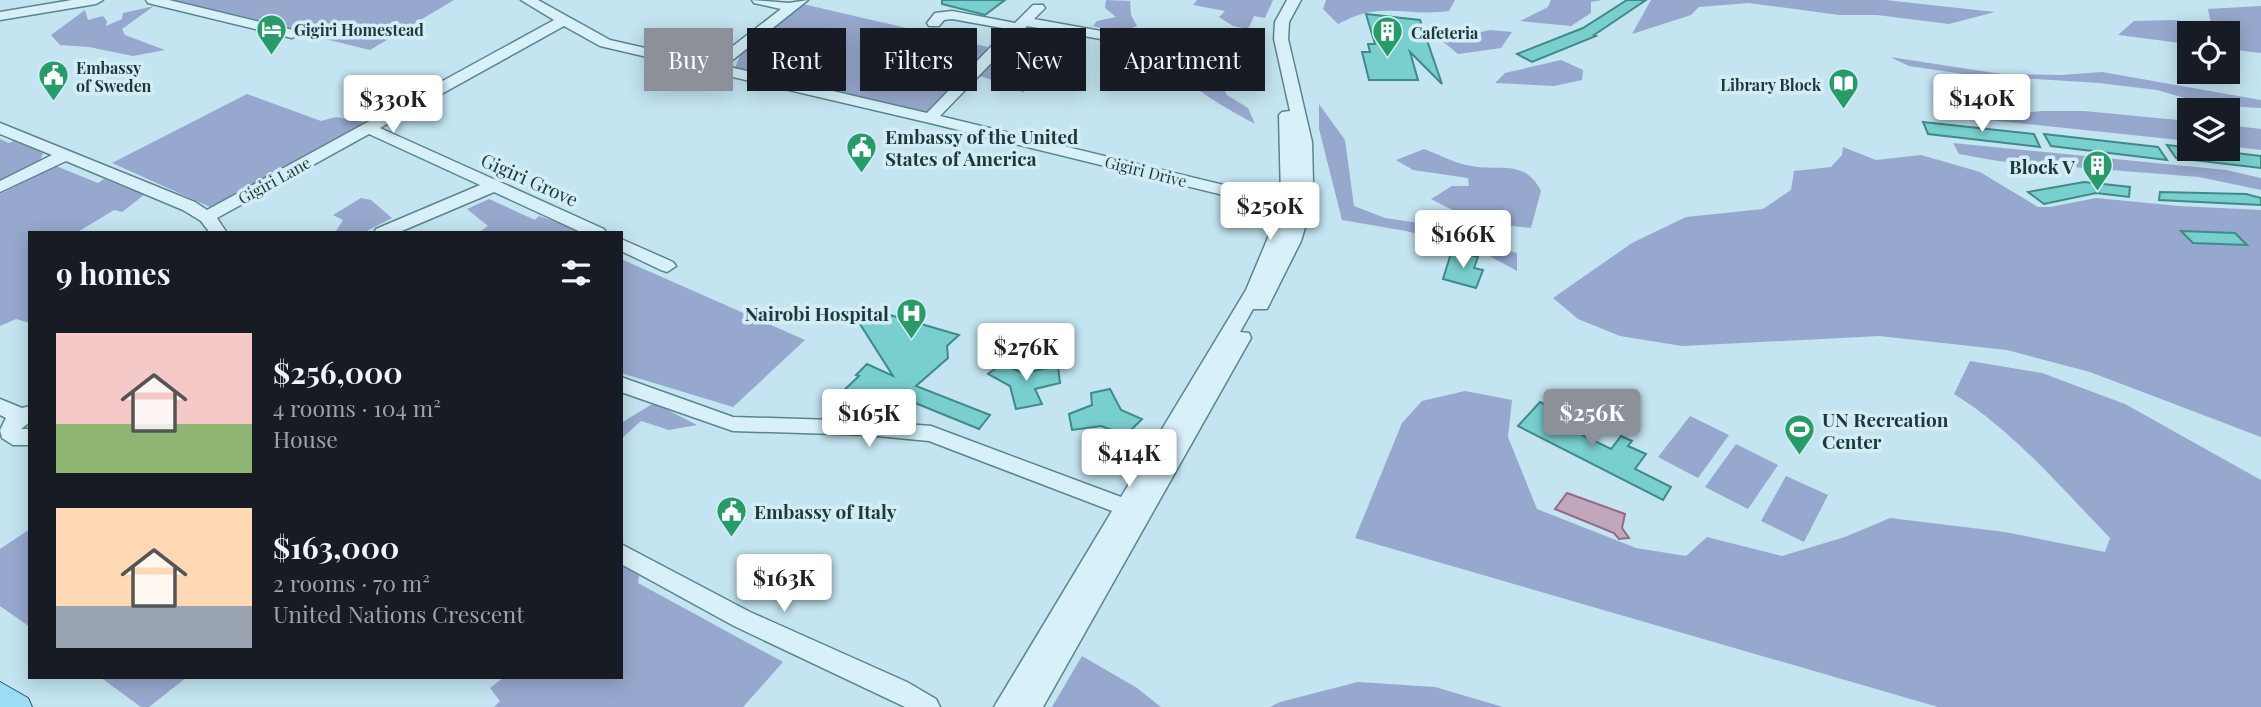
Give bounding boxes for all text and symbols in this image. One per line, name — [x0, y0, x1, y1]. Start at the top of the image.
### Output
hotel icon: Gigiri Homestead — [254, 12, 288, 56]
building icon: Cafeteria — [1371, 15, 1405, 59]
place label: Gigiri Homestead — [294, 19, 424, 40]
map controls — [2177, 21, 2240, 161]
button: locate — [2177, 21, 2240, 84]
place label: Cafeteria — [1411, 22, 1479, 43]
chip: Buy — [644, 28, 733, 91]
chip: Rent — [747, 28, 846, 91]
chip: Filters — [860, 28, 977, 91]
chip: New — [991, 28, 1086, 91]
chip: Apartment — [1100, 28, 1265, 91]
place label: Embassy of Sweden — [76, 57, 152, 96]
public building icon: Embassy of Sweden — [36, 59, 70, 103]
library icon: Library Block — [1827, 67, 1861, 111]
place label: Library Block — [1720, 74, 1822, 95]
pin: $140K — [1933, 74, 2031, 134]
pin: $330K — [344, 76, 442, 135]
text: $140K — [1949, 81, 2015, 112]
text: $330K — [360, 82, 426, 113]
button: layers — [2177, 98, 2240, 161]
place label: Embassy of the United States of America — [885, 123, 1079, 171]
public building icon: Embassy of the United States of America — [845, 130, 879, 174]
street label: Gigiri Grove — [477, 146, 583, 212]
building icon: Block V — [2081, 149, 2115, 193]
street label: Gigiri Lane — [234, 151, 314, 209]
street label: Gigiri Drive — [1103, 151, 1189, 191]
place label: Block V — [2009, 153, 2075, 179]
pin: $250K — [1221, 182, 1319, 242]
text: $250K — [1236, 189, 1304, 220]
pin: $166K — [1414, 210, 1512, 270]
text: $166K — [1431, 217, 1495, 248]
text: 9 homes — [56, 253, 171, 293]
icon: filters — [557, 254, 595, 292]
hospital icon: Nairobi Hospital — [895, 296, 929, 340]
place label: Nairobi Hospital — [745, 300, 889, 326]
pin: $276K — [977, 324, 1075, 383]
text: $276K — [993, 330, 1059, 361]
text: $256,000 — [273, 352, 403, 392]
icon: home — [112, 361, 196, 445]
pin: $165K — [820, 390, 918, 449]
pin: $256K — [1543, 390, 1641, 449]
text: 4 rooms · 104 m² — [273, 392, 441, 423]
text: $165K — [838, 396, 900, 427]
text: $256K — [1559, 396, 1625, 427]
place label: UN Recreation Center — [1822, 406, 1949, 454]
sports icon: UN Recreation Center — [1782, 413, 1816, 457]
text: House — [273, 423, 338, 454]
pin: $414K — [1080, 430, 1178, 489]
text: $414K — [1098, 436, 1160, 467]
public building icon: Embassy of Italy — [714, 494, 748, 538]
place label: Embassy of Italy — [754, 498, 897, 524]
text: $163,000 — [273, 527, 399, 567]
icon: home — [112, 536, 196, 620]
pin: $163K — [735, 554, 833, 614]
text: $163K — [753, 561, 815, 592]
text: 2 rooms · 70 m² — [273, 567, 430, 598]
text: United Nations Crescent — [273, 598, 524, 629]

